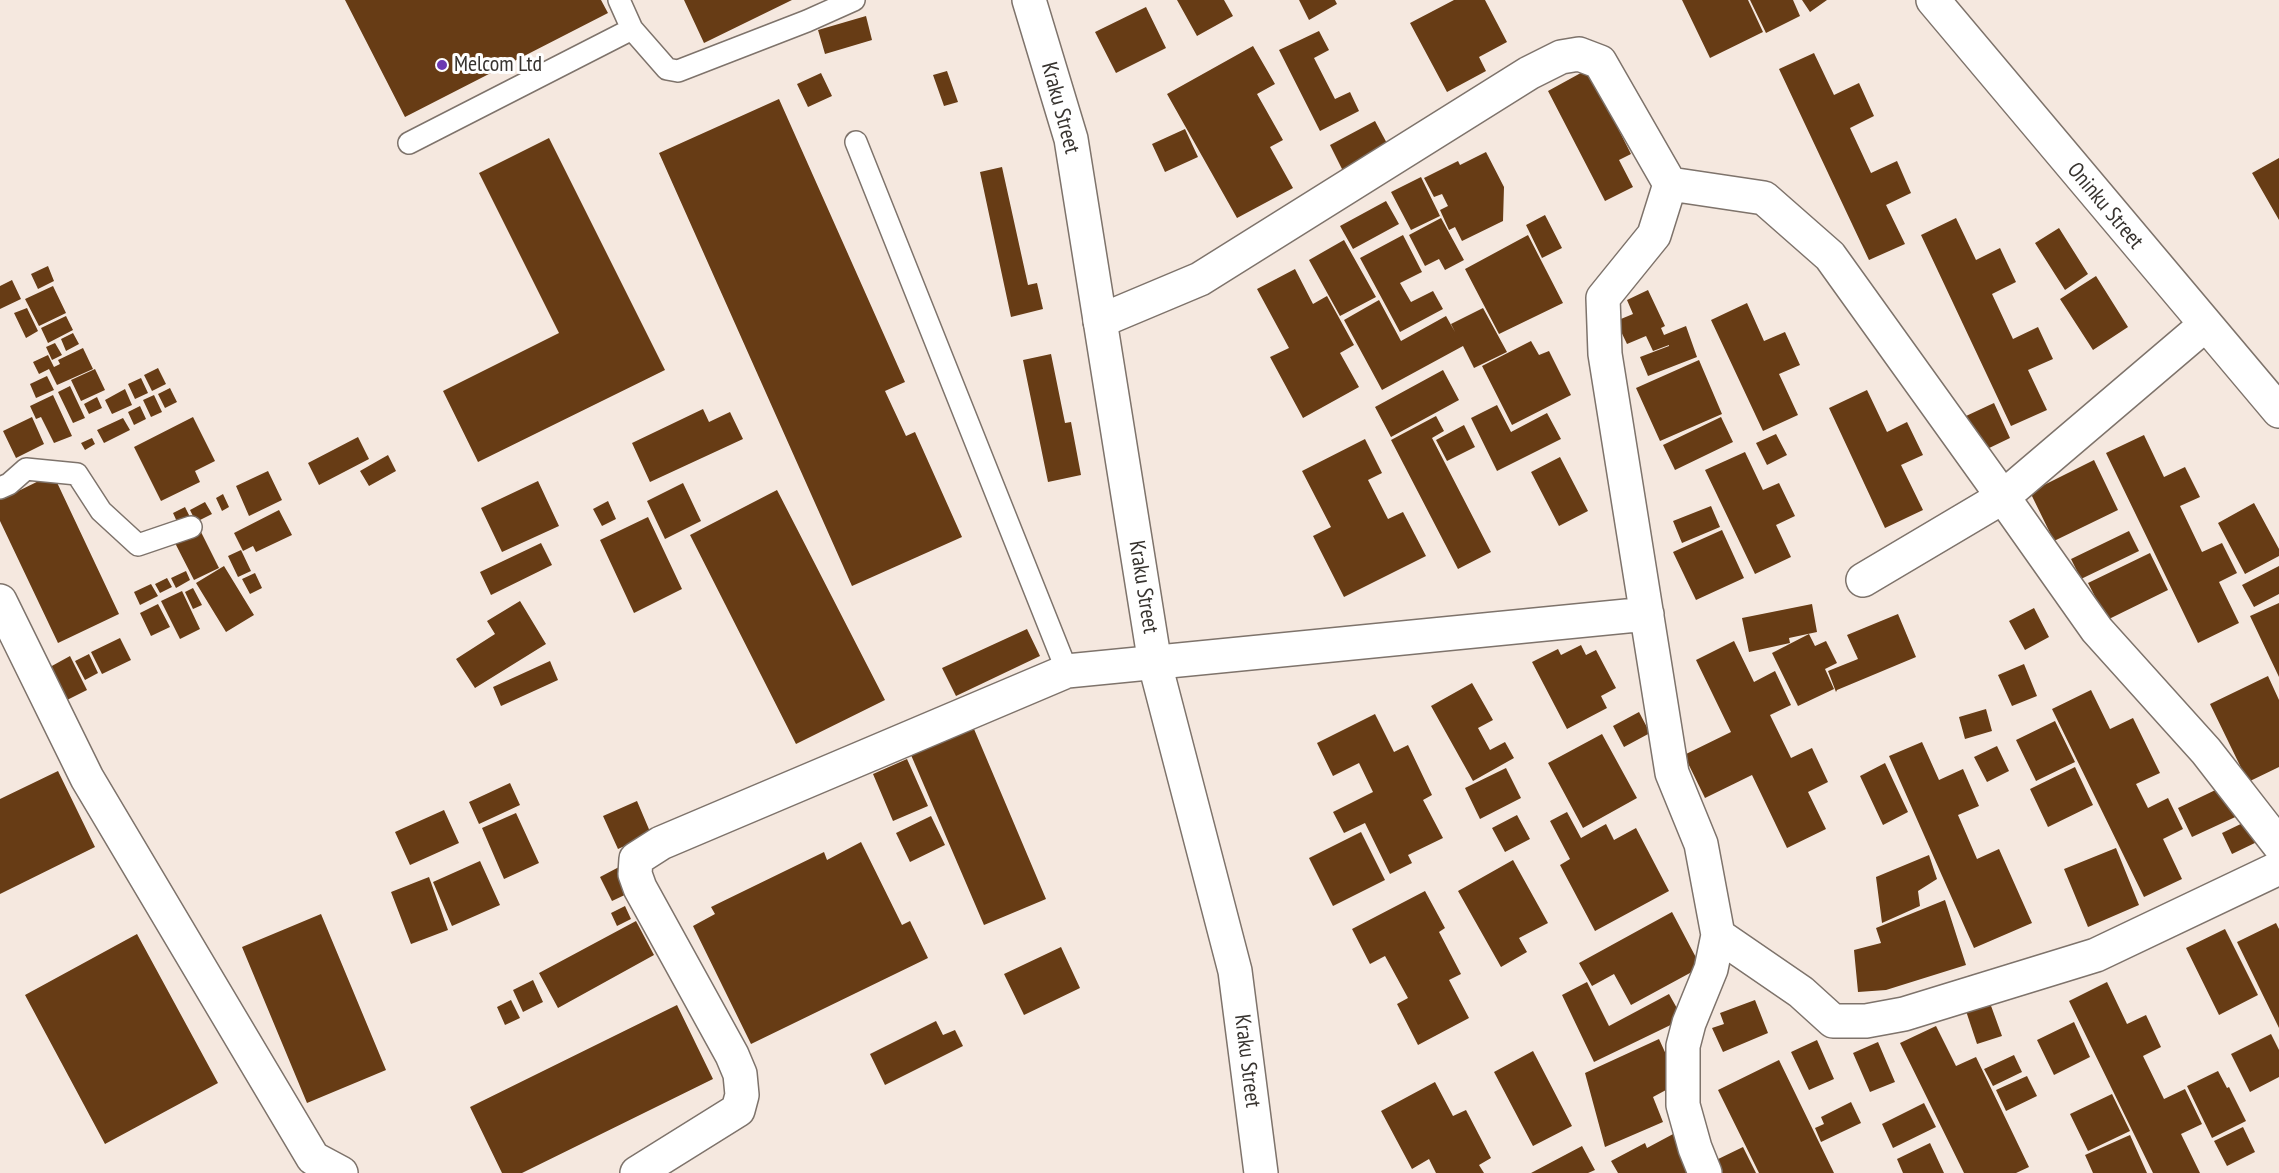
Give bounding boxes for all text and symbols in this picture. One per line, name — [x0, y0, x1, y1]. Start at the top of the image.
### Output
place label: Melcom Ltd — [454, 52, 542, 78]
marker: Melcom Ltd — [435, 58, 449, 72]
street label: Kraku Street — [1035, 59, 1085, 157]
street label: Oninku Street — [2061, 158, 2149, 254]
street label: Kraku Street — [1123, 539, 1163, 635]
street label: Kraku Street — [1228, 1013, 1266, 1109]

